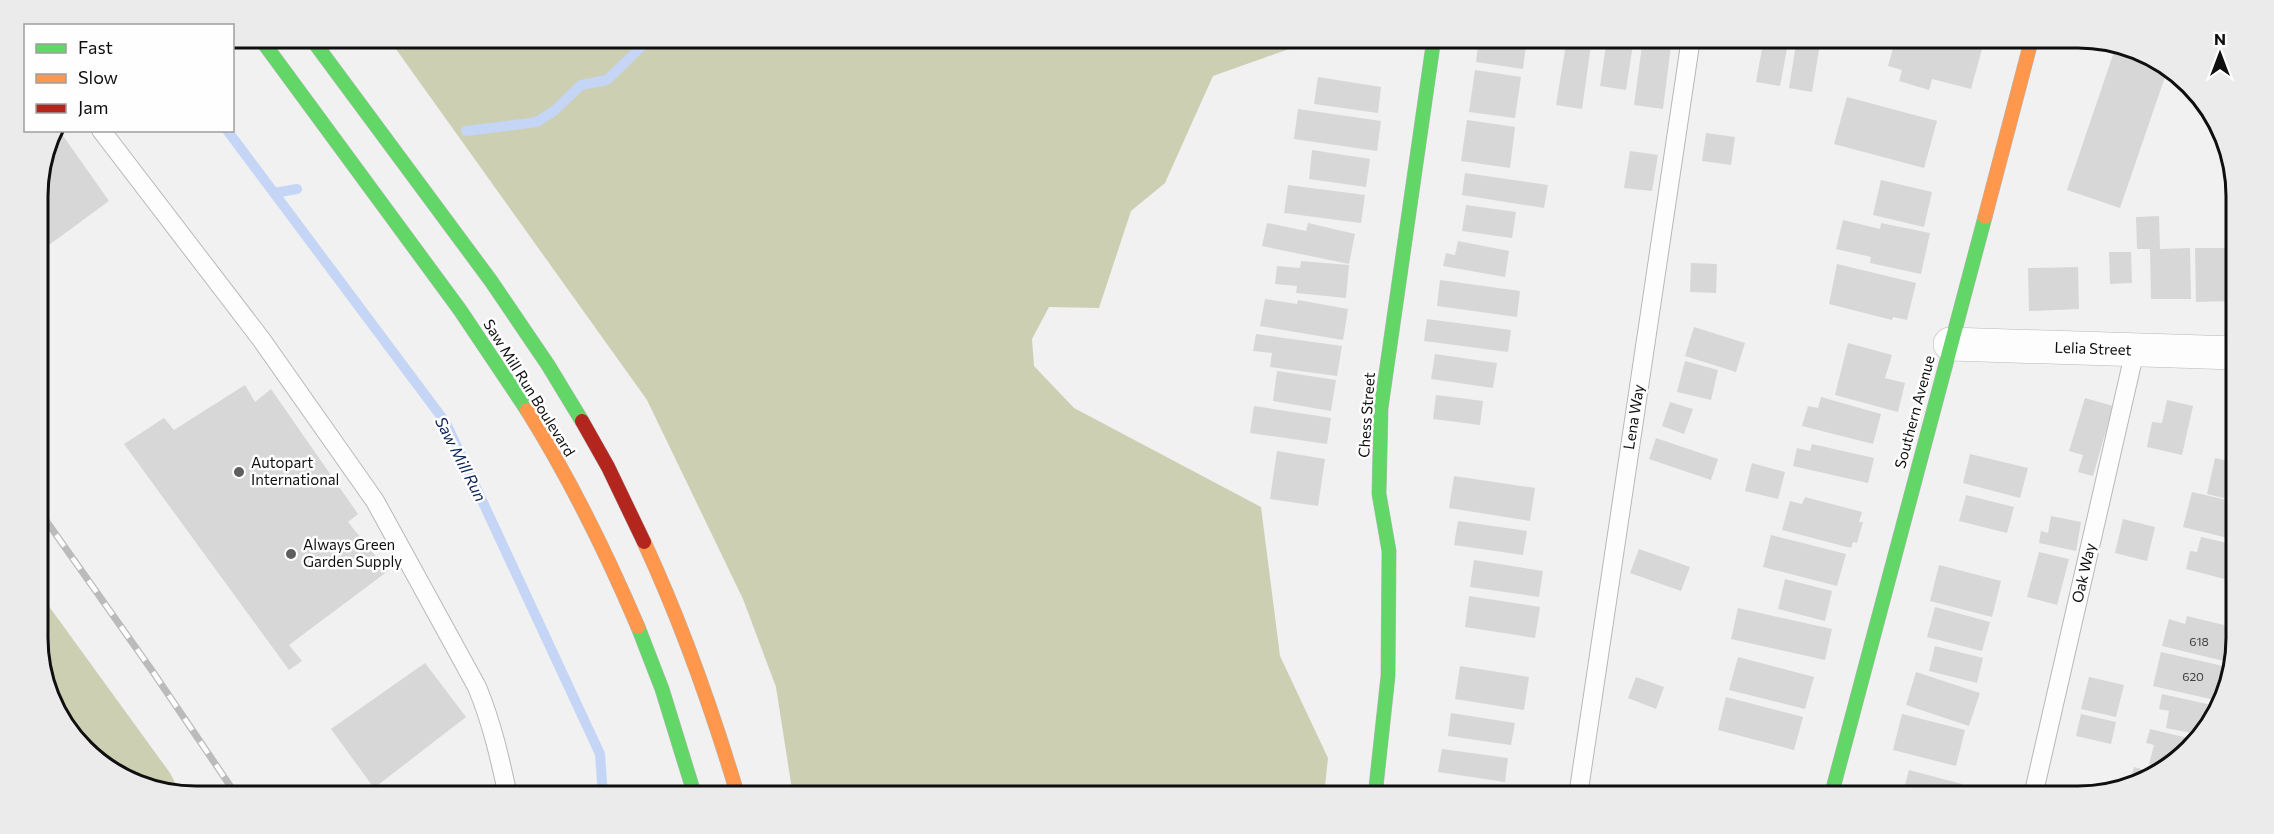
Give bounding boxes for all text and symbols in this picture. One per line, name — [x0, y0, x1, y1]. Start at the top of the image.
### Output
legend — [24, 24, 234, 132]
north arrow — [2190, 24, 2250, 84]
text: N — [2214, 29, 2226, 48]
text: Fast — [78, 36, 113, 58]
text: Slow — [78, 66, 118, 88]
text: Jam — [78, 96, 108, 118]
street label: Saw Mill Run Boulevard — [480, 316, 579, 459]
street label: Lelia Street — [2054, 338, 2132, 358]
street label: Southern Avenue — [1890, 353, 1938, 470]
street label: Chess Street — [1354, 372, 1378, 458]
street label: Lena Way — [1619, 383, 1647, 451]
water label: Saw Mill Run — [432, 413, 491, 504]
place label: Autopart International — [251, 453, 339, 488]
marker: Autopart International — [232, 465, 246, 479]
place label: Always Green Garden Supply — [303, 535, 402, 570]
street label: Oak Way — [2067, 541, 2099, 605]
marker: Always Green Garden Supply — [284, 547, 298, 561]
house number: 618 — [2189, 634, 2209, 648]
house number: 620 — [2182, 669, 2204, 683]

